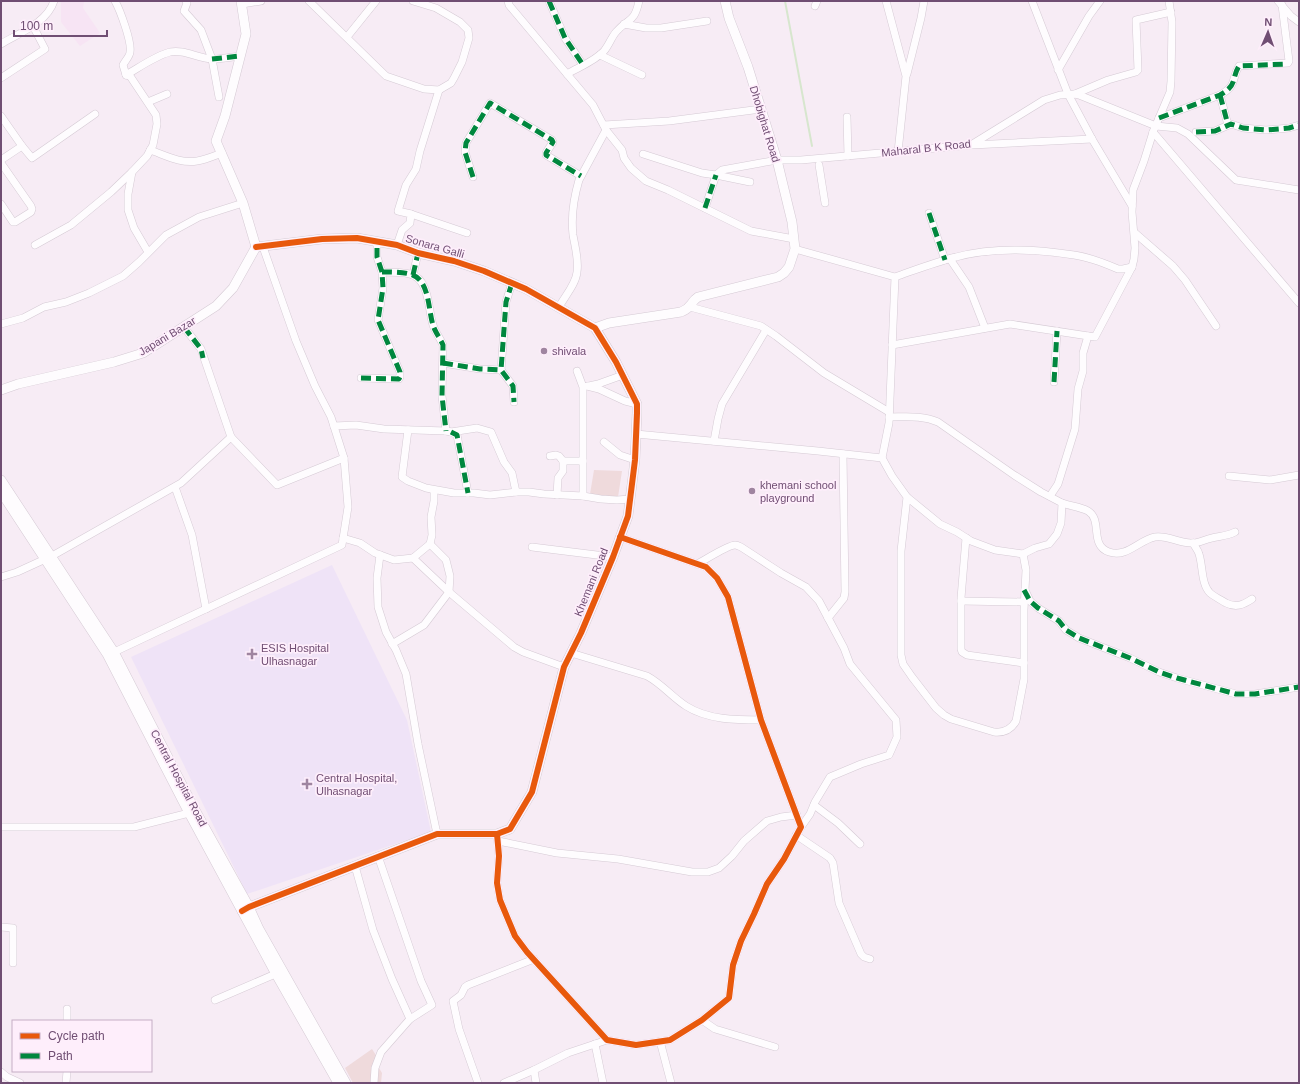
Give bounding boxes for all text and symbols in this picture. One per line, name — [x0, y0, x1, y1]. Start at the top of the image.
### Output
scale bar — [14, 12, 107, 38]
north arrow — [1248, 12, 1288, 52]
text: N — [1264, 16, 1273, 28]
text: 100 m — [20, 19, 53, 33]
street label: Dhobighat Road — [748, 84, 782, 164]
street label: Maharal B K Road — [881, 137, 971, 159]
street label: Sonara Galli — [404, 232, 466, 260]
street label: Japani Bazar — [136, 314, 198, 358]
place label: shivala — [552, 345, 587, 357]
marker: shivala — [539, 346, 549, 356]
place label: khemani school playground — [760, 479, 836, 504]
marker: khemani school playground — [747, 486, 757, 496]
street label: Khemani Road — [572, 546, 610, 618]
place label: ESIS Hospital Ulhasnagar — [261, 642, 329, 667]
marker: ESIS Hospital Ulhasnagar — [246, 648, 258, 660]
street label: Central Hospital Road — [148, 728, 210, 828]
place label: Central Hospital, Ulhasnagar — [316, 772, 397, 797]
marker: Central Hospital, Ulhasnagar — [301, 778, 313, 790]
legend — [12, 1020, 152, 1072]
text: Cycle path — [48, 1029, 105, 1043]
text: Path — [48, 1049, 73, 1063]

